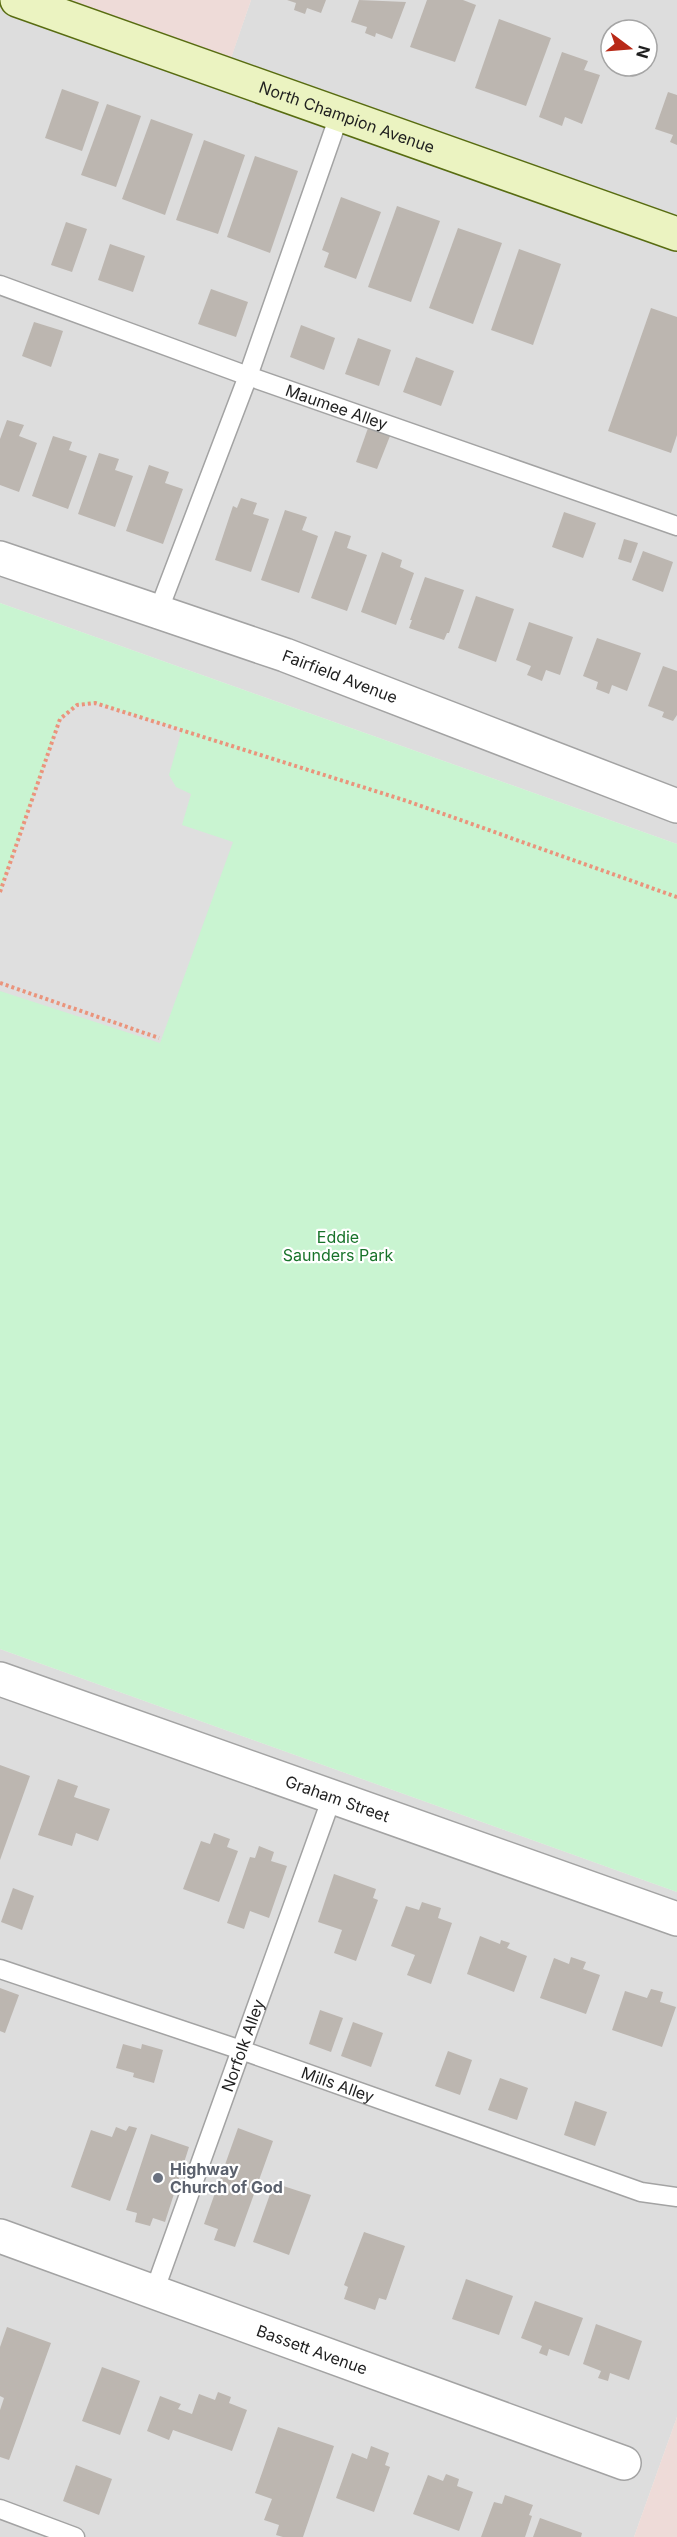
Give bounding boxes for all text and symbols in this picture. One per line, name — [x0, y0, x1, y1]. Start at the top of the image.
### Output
north arrow — [599, 18, 659, 78]
text: N — [632, 44, 655, 61]
street label: North Champion Avenue — [256, 77, 437, 157]
street label: Maumee Alley — [283, 380, 390, 434]
street label: Fairfield Avenue — [280, 645, 400, 707]
park label: Eddie Saunders Park — [283, 1227, 393, 1265]
street label: Graham Street — [283, 1771, 392, 1826]
street label: Norfolk Alley — [217, 1996, 268, 2094]
street label: Mills Alley — [299, 2062, 377, 2106]
place label: Highway Church of God — [170, 2159, 283, 2197]
marker: Highway Church of God — [151, 2171, 165, 2185]
street label: Bassett Avenue — [254, 2320, 370, 2379]

